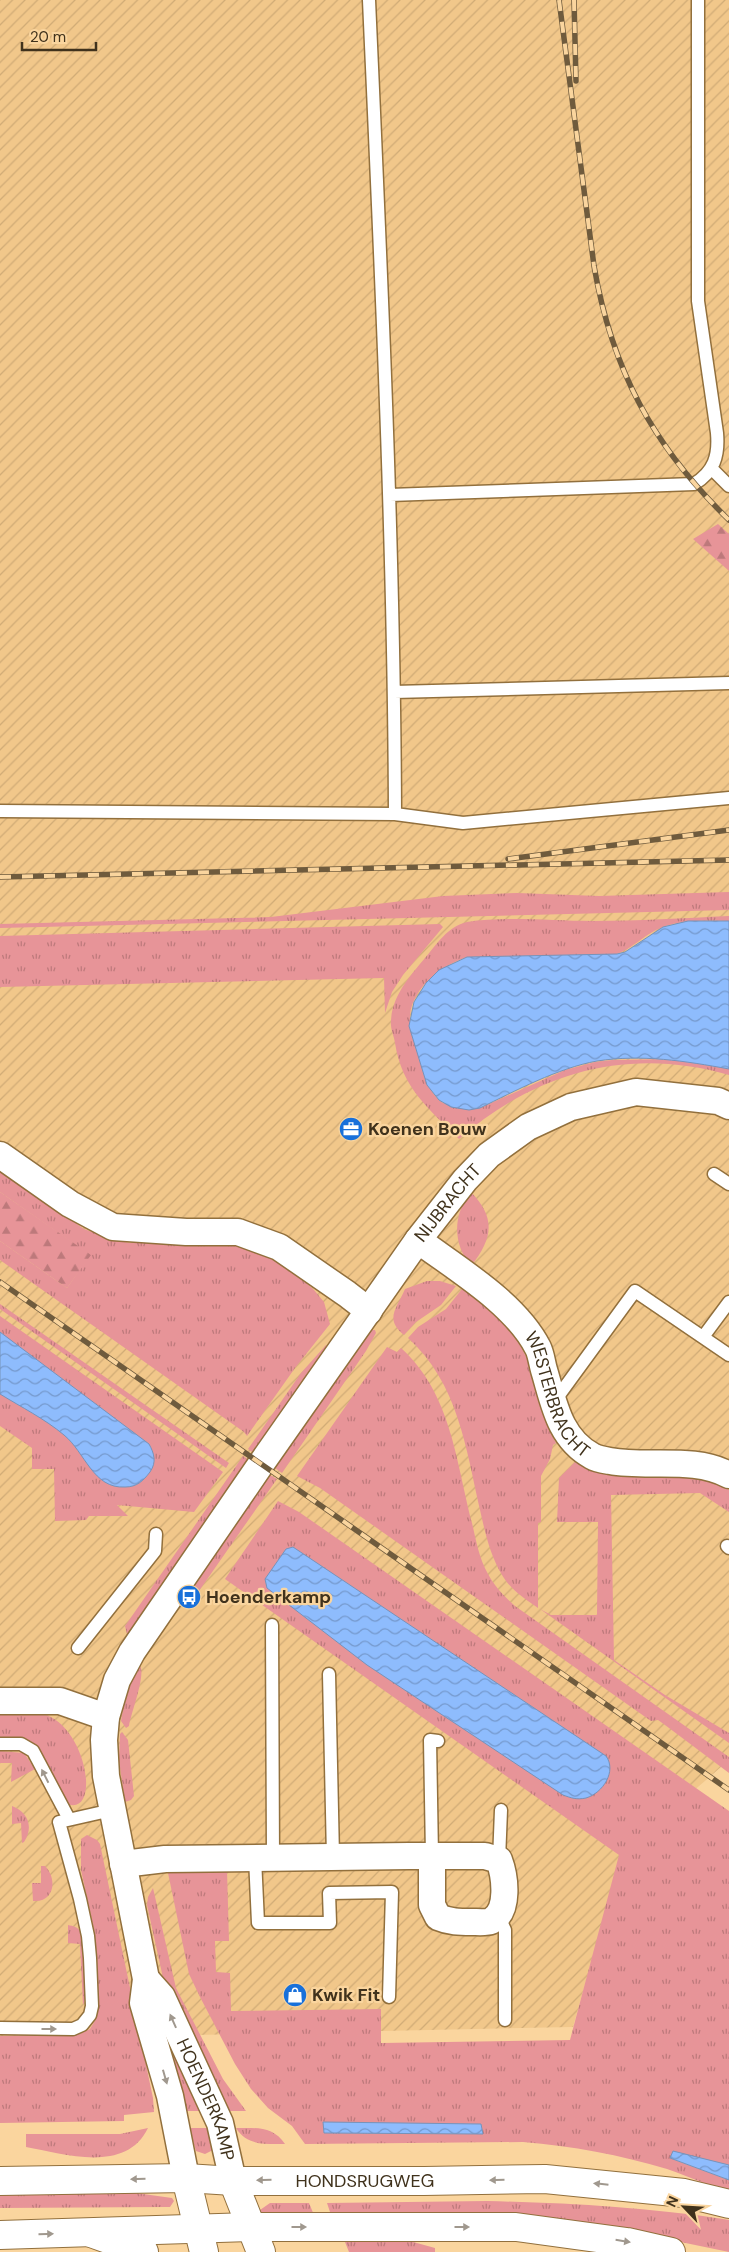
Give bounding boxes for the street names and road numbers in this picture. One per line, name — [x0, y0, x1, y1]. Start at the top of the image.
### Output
street label: NIJBRACHT — [409, 1159, 486, 1247]
street label: WESTERBRACHT — [519, 1327, 595, 1463]
street label: HOENDERKAMP — [171, 2035, 240, 2163]
street label: HONDSRUGWEG — [295, 2169, 435, 2193]

